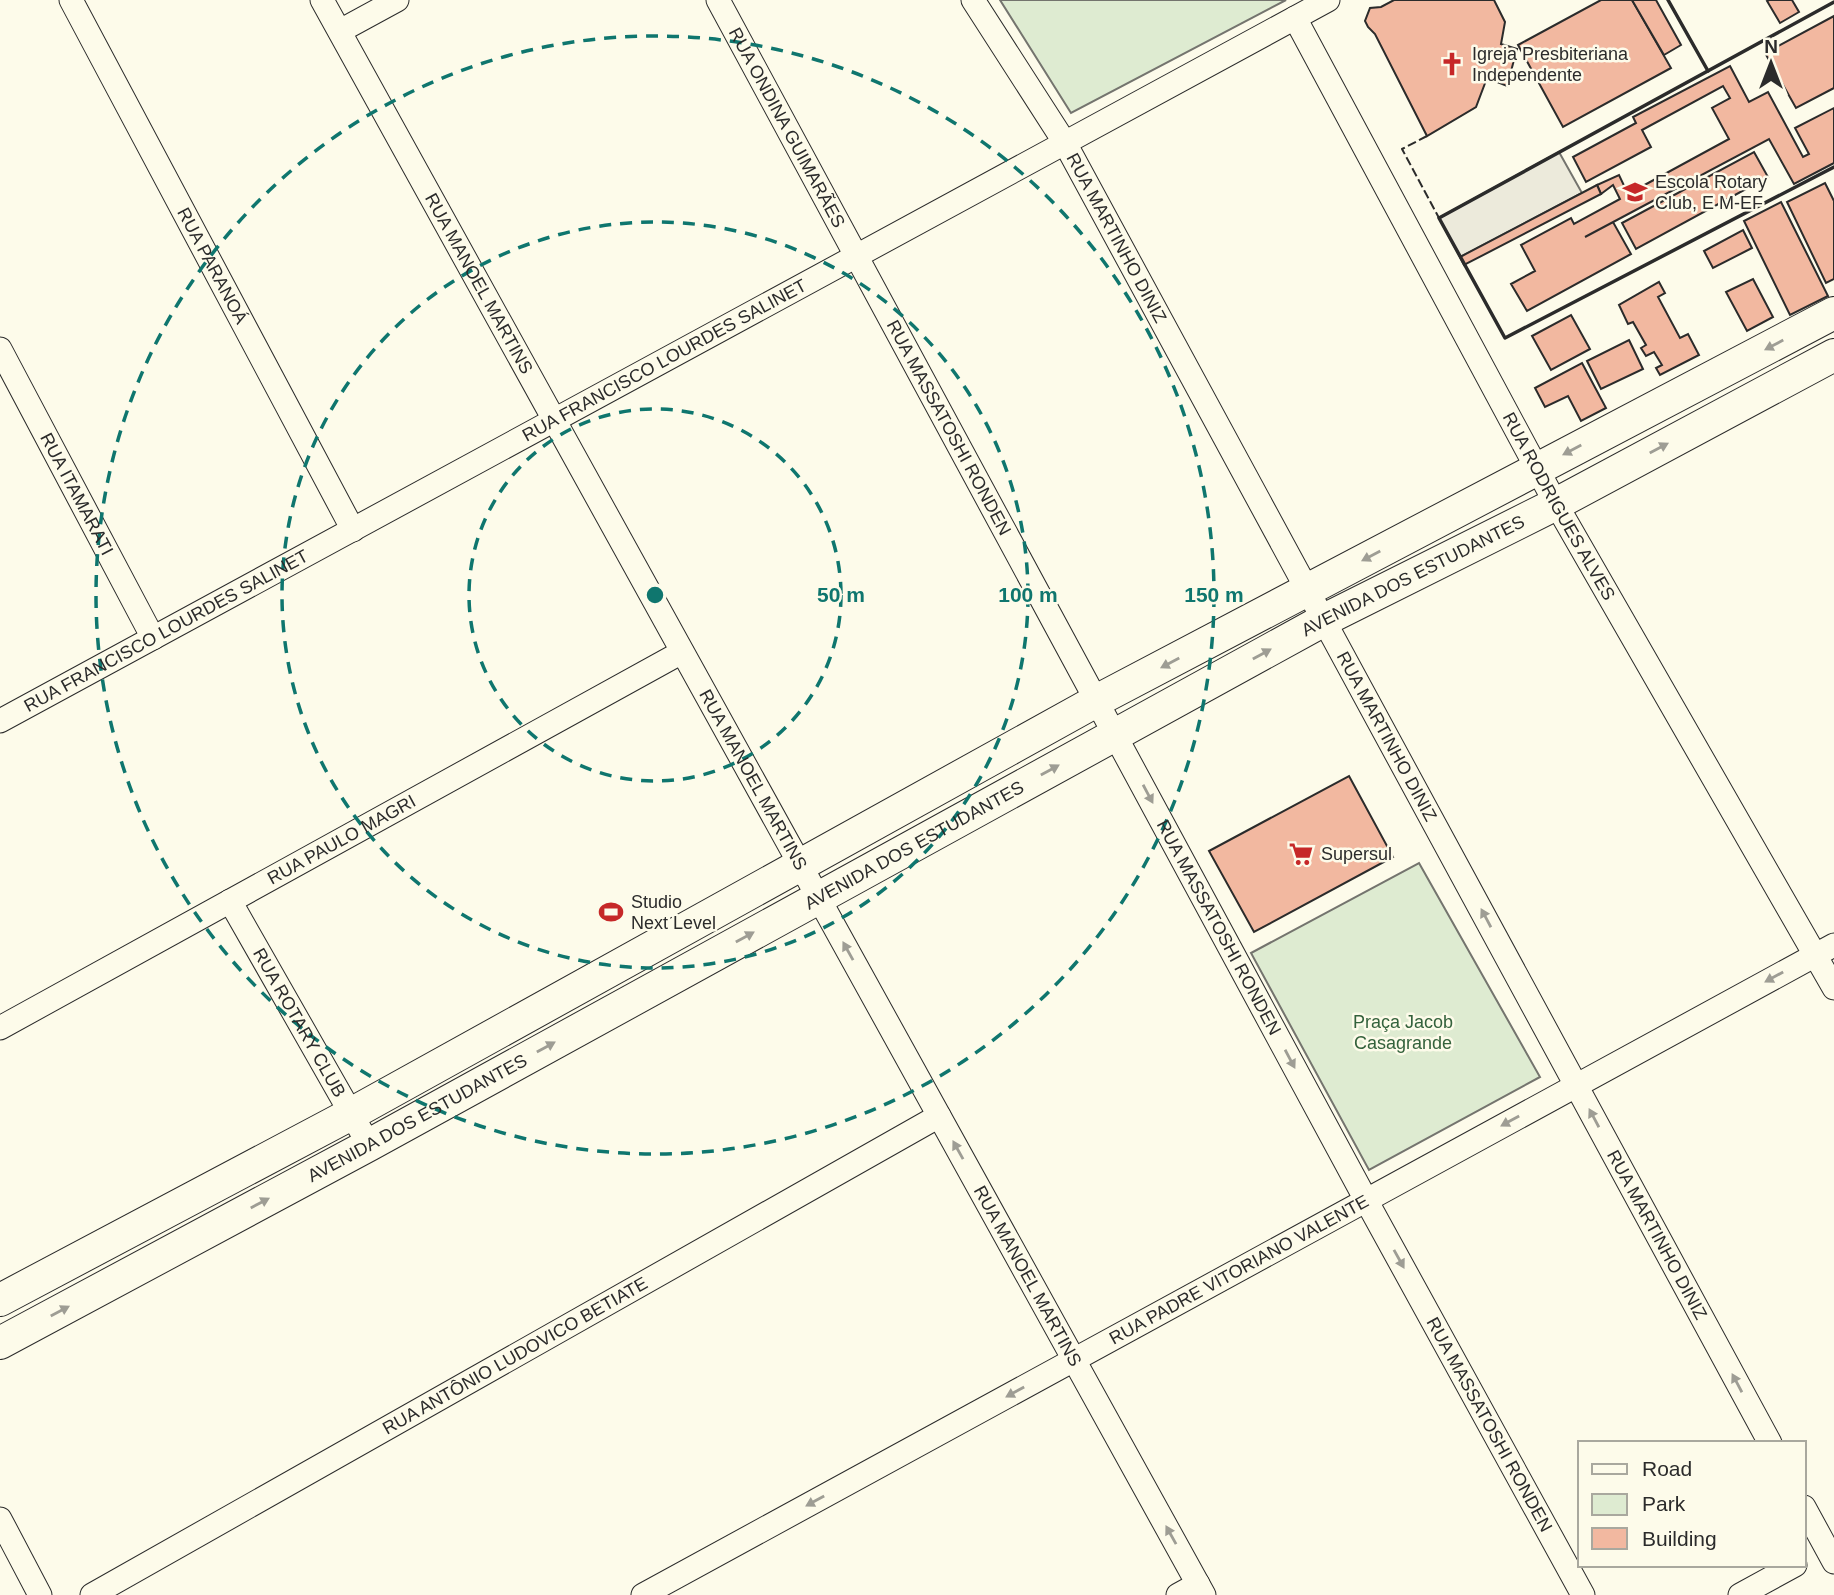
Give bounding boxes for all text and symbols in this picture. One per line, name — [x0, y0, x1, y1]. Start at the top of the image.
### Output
street label: RUA ONDINA GUIMARÃES — [725, 24, 849, 231]
north arrow — [1736, 28, 1806, 98]
text: N — [1764, 36, 1778, 57]
place label: Igreja Presbiteriana Independente — [1472, 44, 1629, 85]
church icon: Igreja Presbiteriana Independente — [1438, 50, 1466, 78]
street label: RUA MARTINHO DINIZ — [1062, 150, 1171, 326]
place label: Escola Rotary Club, E M-EF — [1655, 172, 1767, 213]
school or university icon: Escola Rotary Club, E M-EF — [1621, 178, 1649, 206]
street label: RUA MANOEL MARTINS — [421, 190, 537, 377]
street label: RUA PARANOÁ — [173, 204, 251, 327]
street label: RUA FRANCISCO LOURDES SALINET — [519, 275, 810, 445]
street label: RUA MASSATOSHI RONDEN — [883, 317, 1015, 539]
one-way arrow — [1763, 338, 1783, 350]
street label: RUA RODRIGUES ALVES — [1499, 409, 1619, 604]
street label: RUA ITAMARATI — [36, 429, 117, 558]
one-way arrow — [1649, 443, 1669, 454]
one-way arrow — [1562, 444, 1582, 456]
street label: AVENIDA DOS ESTUDANTES — [1298, 511, 1528, 640]
street label: RUA FRANCISCO LOURDES SALINET — [21, 546, 312, 716]
one-way arrow — [1361, 551, 1381, 562]
centre of rings — [643, 583, 667, 607]
text: 50 m — [817, 583, 865, 606]
text: 100 m — [998, 583, 1058, 606]
text: 150 m — [1184, 583, 1244, 606]
one-way arrow — [1252, 648, 1271, 660]
street label: RUA MARTINHO DINIZ — [1333, 648, 1441, 825]
one-way arrow — [1159, 656, 1179, 668]
street label: RUA MANOEL MARTINS — [695, 686, 811, 873]
one-way arrow — [1040, 764, 1060, 776]
street label: AVENIDA DOS ESTUDANTES — [801, 777, 1027, 913]
one-way arrow — [1142, 784, 1154, 804]
street label: RUA PAULO MAGRI — [264, 791, 419, 888]
street label: RUA MASSATOSHI RONDEN — [1153, 816, 1285, 1038]
supermarket icon: Supersul — [1287, 840, 1315, 868]
place label: Supersul — [1321, 844, 1392, 864]
place label: Studio Next Level — [631, 892, 716, 933]
sports icon: Studio Next Level — [597, 898, 625, 926]
one-way arrow — [1480, 908, 1492, 928]
one-way arrow — [736, 932, 756, 944]
one-way arrow — [842, 941, 854, 961]
street label: RUA ROTARY CLUB — [249, 945, 350, 1101]
one-way arrow — [1764, 971, 1784, 983]
park label: Praça Jacob Casagrande — [1353, 1012, 1453, 1053]
one-way arrow — [536, 1041, 556, 1053]
one-way arrow — [1285, 1049, 1296, 1069]
street label: AVENIDA DOS ESTUDANTES — [304, 1050, 530, 1186]
one-way arrow — [1588, 1108, 1600, 1128]
one-way arrow — [1500, 1115, 1519, 1127]
one-way arrow — [952, 1141, 964, 1160]
street label: RUA MARTINHO DINIZ — [1603, 1147, 1711, 1323]
street label: RUA MANOEL MARTINS — [970, 1182, 1085, 1370]
street label: RUA PADRE VITORIANO VALENTE — [1106, 1191, 1372, 1349]
one-way arrow — [251, 1197, 270, 1209]
one-way arrow — [1393, 1250, 1405, 1269]
street label: RUA ANTÔNIO LUDOVICO BETIATE — [379, 1273, 651, 1439]
one-way arrow — [50, 1305, 70, 1317]
street label: RUA MASSATOSHI RONDEN — [1422, 1314, 1556, 1535]
one-way arrow — [1731, 1373, 1743, 1392]
one-way arrow — [1005, 1386, 1025, 1398]
legend — [1578, 1441, 1806, 1567]
text: Road — [1642, 1457, 1692, 1480]
text: Park — [1642, 1492, 1686, 1515]
one-way arrow — [806, 1495, 825, 1507]
one-way arrow — [1165, 1525, 1177, 1545]
text: Building — [1642, 1527, 1717, 1550]

